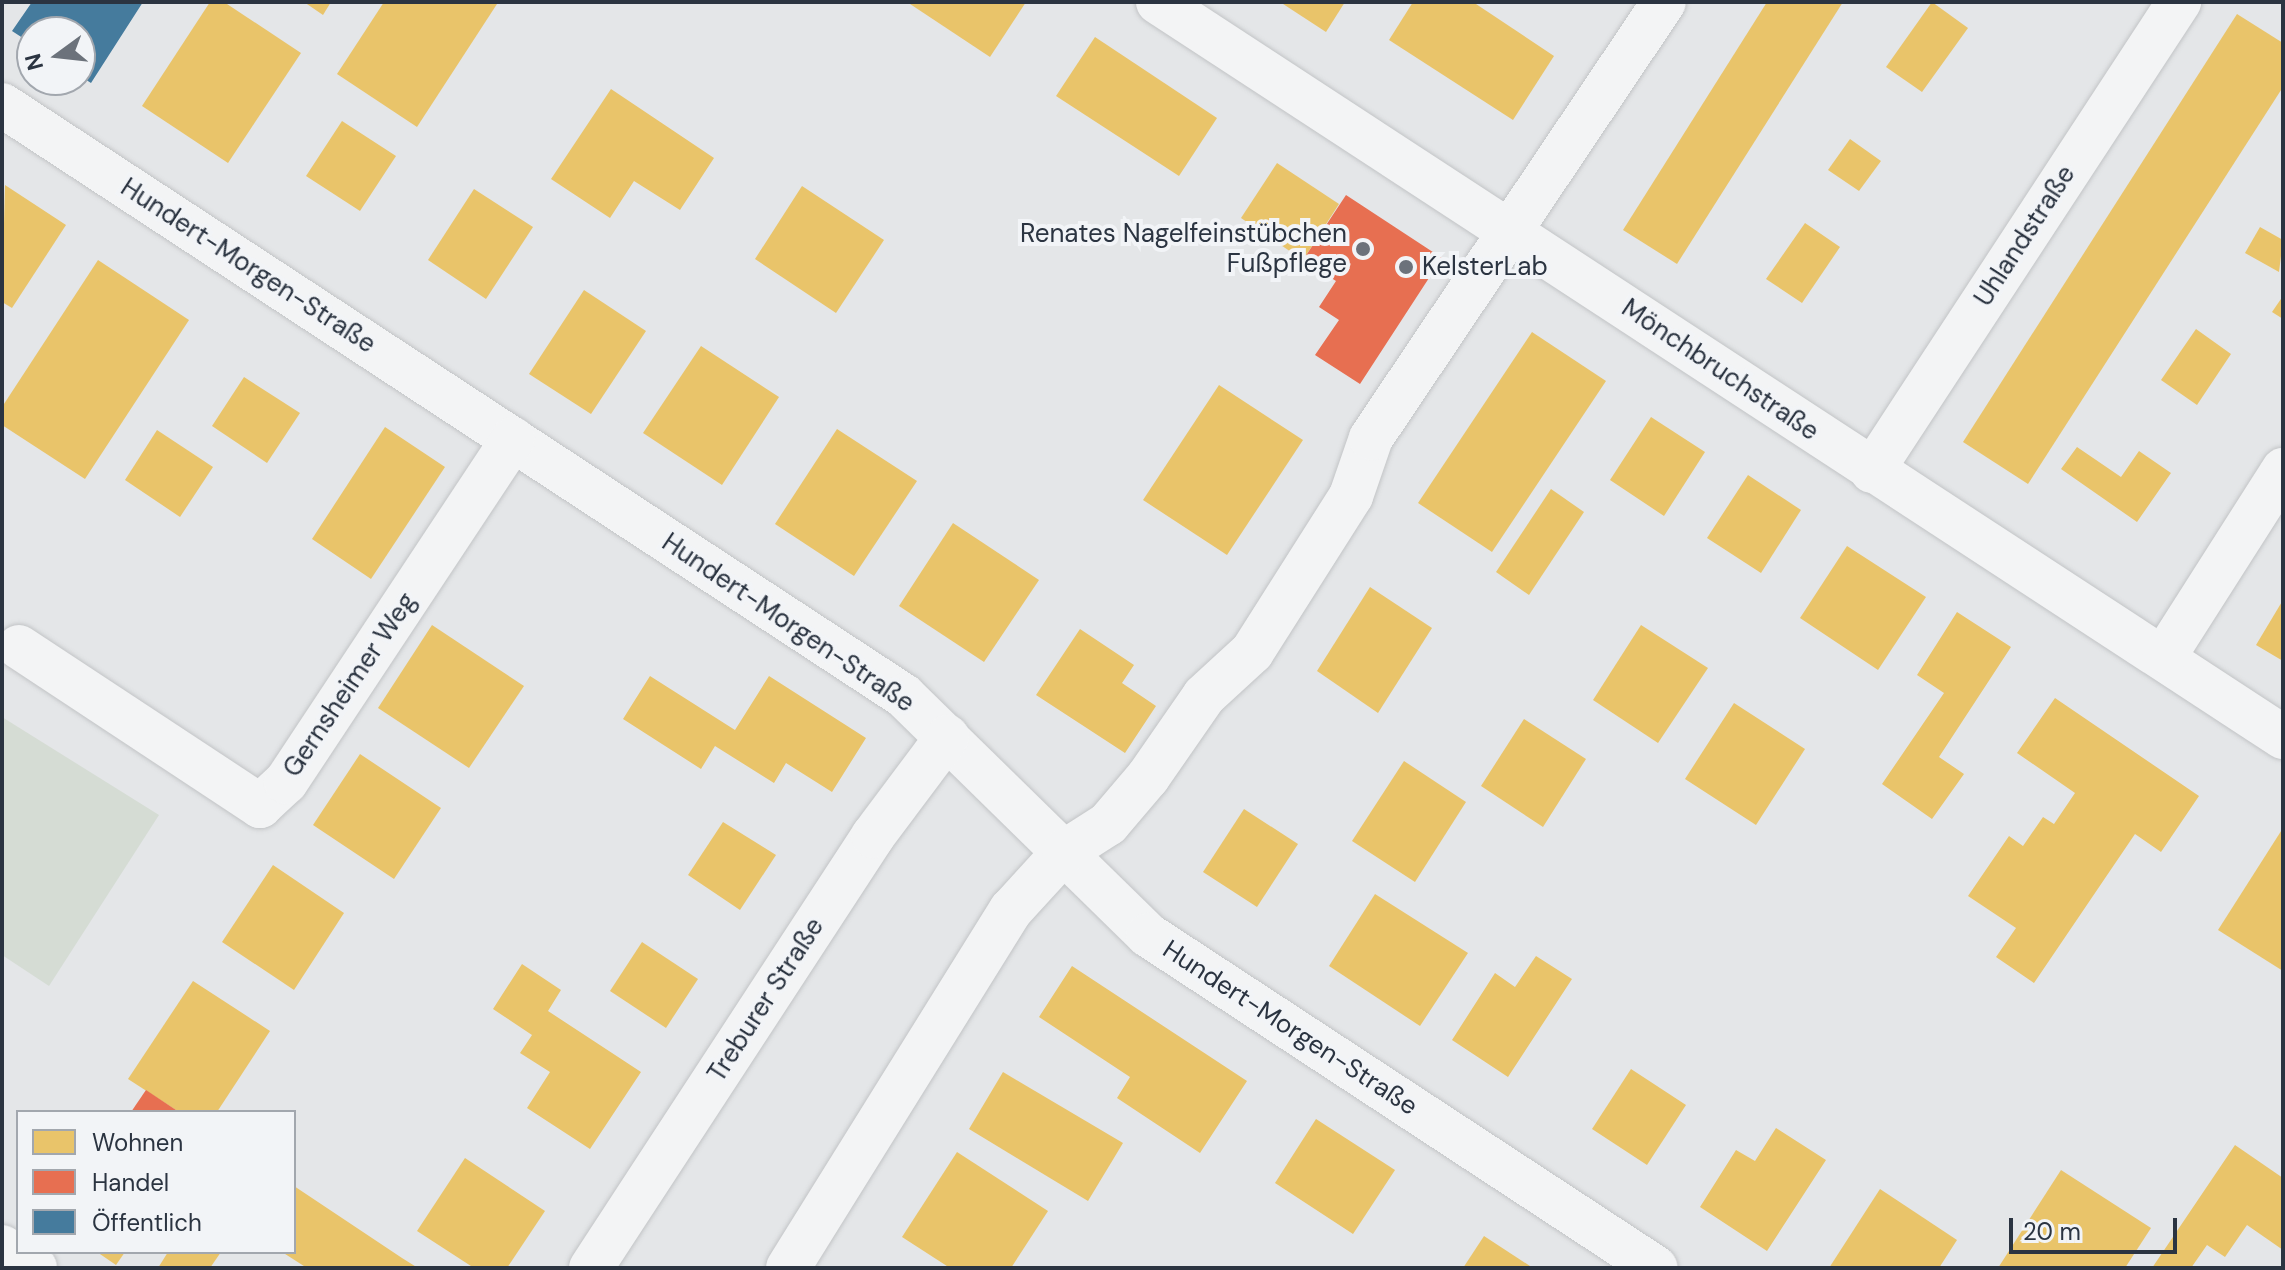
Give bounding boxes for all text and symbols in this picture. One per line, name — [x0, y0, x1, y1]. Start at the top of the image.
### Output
north arrow — [16, 16, 96, 96]
text: N — [18, 50, 50, 73]
street label: Uhlandstraße — [1968, 160, 2082, 312]
street label: Hundert-Morgen-Straße — [115, 172, 381, 360]
place label: Renates Nagelfeinstübchen Fußpflege — [1020, 218, 1347, 280]
marker: Renates Nagelfeinstübchen Fußpflege — [1354, 240, 1372, 258]
place label: KelsterLab — [1422, 251, 1548, 283]
marker: KelsterLab — [1397, 258, 1415, 276]
street label: Mönchbruchstraße — [1616, 293, 1824, 447]
street label: Hundert-Morgen-Straße — [656, 527, 920, 719]
street label: Gernsheimer Weg — [277, 587, 423, 783]
street label: Treburer Straße — [701, 912, 831, 1088]
street label: Hundert-Morgen-Straße — [1157, 934, 1423, 1122]
legend — [16, 1110, 296, 1254]
text: Wohnen — [92, 1127, 183, 1158]
text: Handel — [92, 1167, 169, 1198]
scale bar — [2013, 1202, 2181, 1252]
text: Öffentlich — [92, 1207, 202, 1238]
text: 20 m — [2023, 1216, 2081, 1247]

